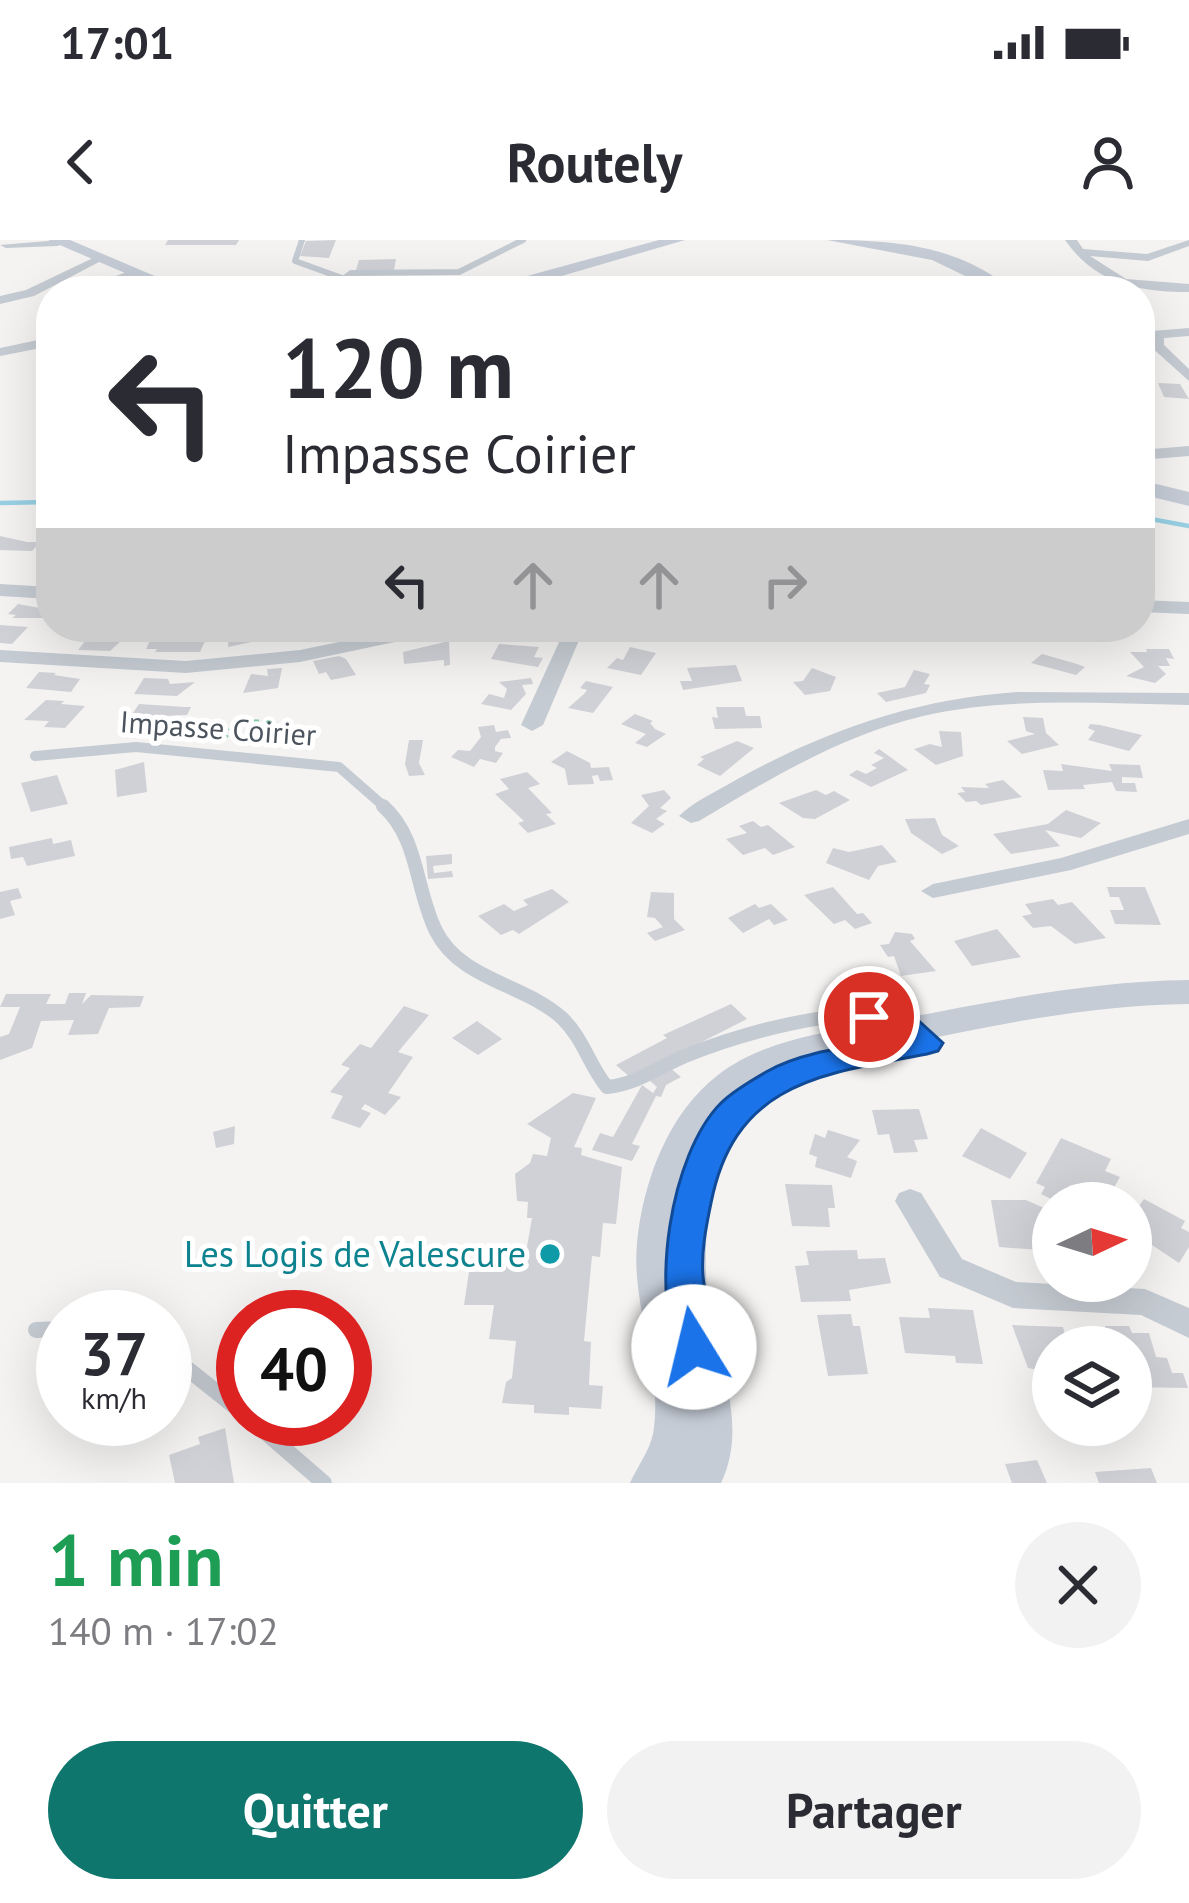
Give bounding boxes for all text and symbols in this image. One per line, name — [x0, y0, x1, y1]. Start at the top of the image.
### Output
text: 17:01 — [60, 13, 174, 71]
text: Routely — [507, 127, 682, 197]
icon: back — [48, 129, 114, 195]
icon: person — [1075, 129, 1141, 195]
text: 120 m — [282, 312, 514, 421]
icon: left — [84, 324, 240, 480]
text: Impasse Coirier — [282, 418, 636, 488]
icon: left — [374, 552, 440, 618]
icon: ahead — [500, 552, 566, 618]
icon: ahead — [626, 552, 692, 618]
icon: right — [752, 552, 818, 618]
street label: Impasse Coirier — [119, 701, 318, 754]
pin — [818, 966, 920, 1068]
icon: arrive — [836, 984, 902, 1050]
north arrow — [1032, 1182, 1152, 1302]
map controls — [1032, 1182, 1152, 1446]
place label: Les Logis de Valescure — [184, 1230, 526, 1277]
marker: Les Logis de Valescure — [537, 1241, 563, 1267]
position arrow — [631, 1284, 757, 1410]
speed limit sign: 40 — [216, 1290, 372, 1446]
text: 37 — [80, 1314, 148, 1392]
button: layers — [1032, 1326, 1152, 1446]
text: km/h — [81, 1378, 147, 1417]
text: 1 min — [48, 1513, 224, 1606]
button: close — [1015, 1522, 1141, 1648]
text: 140 m · 17:02 — [48, 1605, 279, 1656]
button: Quitter — [48, 1741, 583, 1879]
button: Partager — [607, 1741, 1141, 1879]

